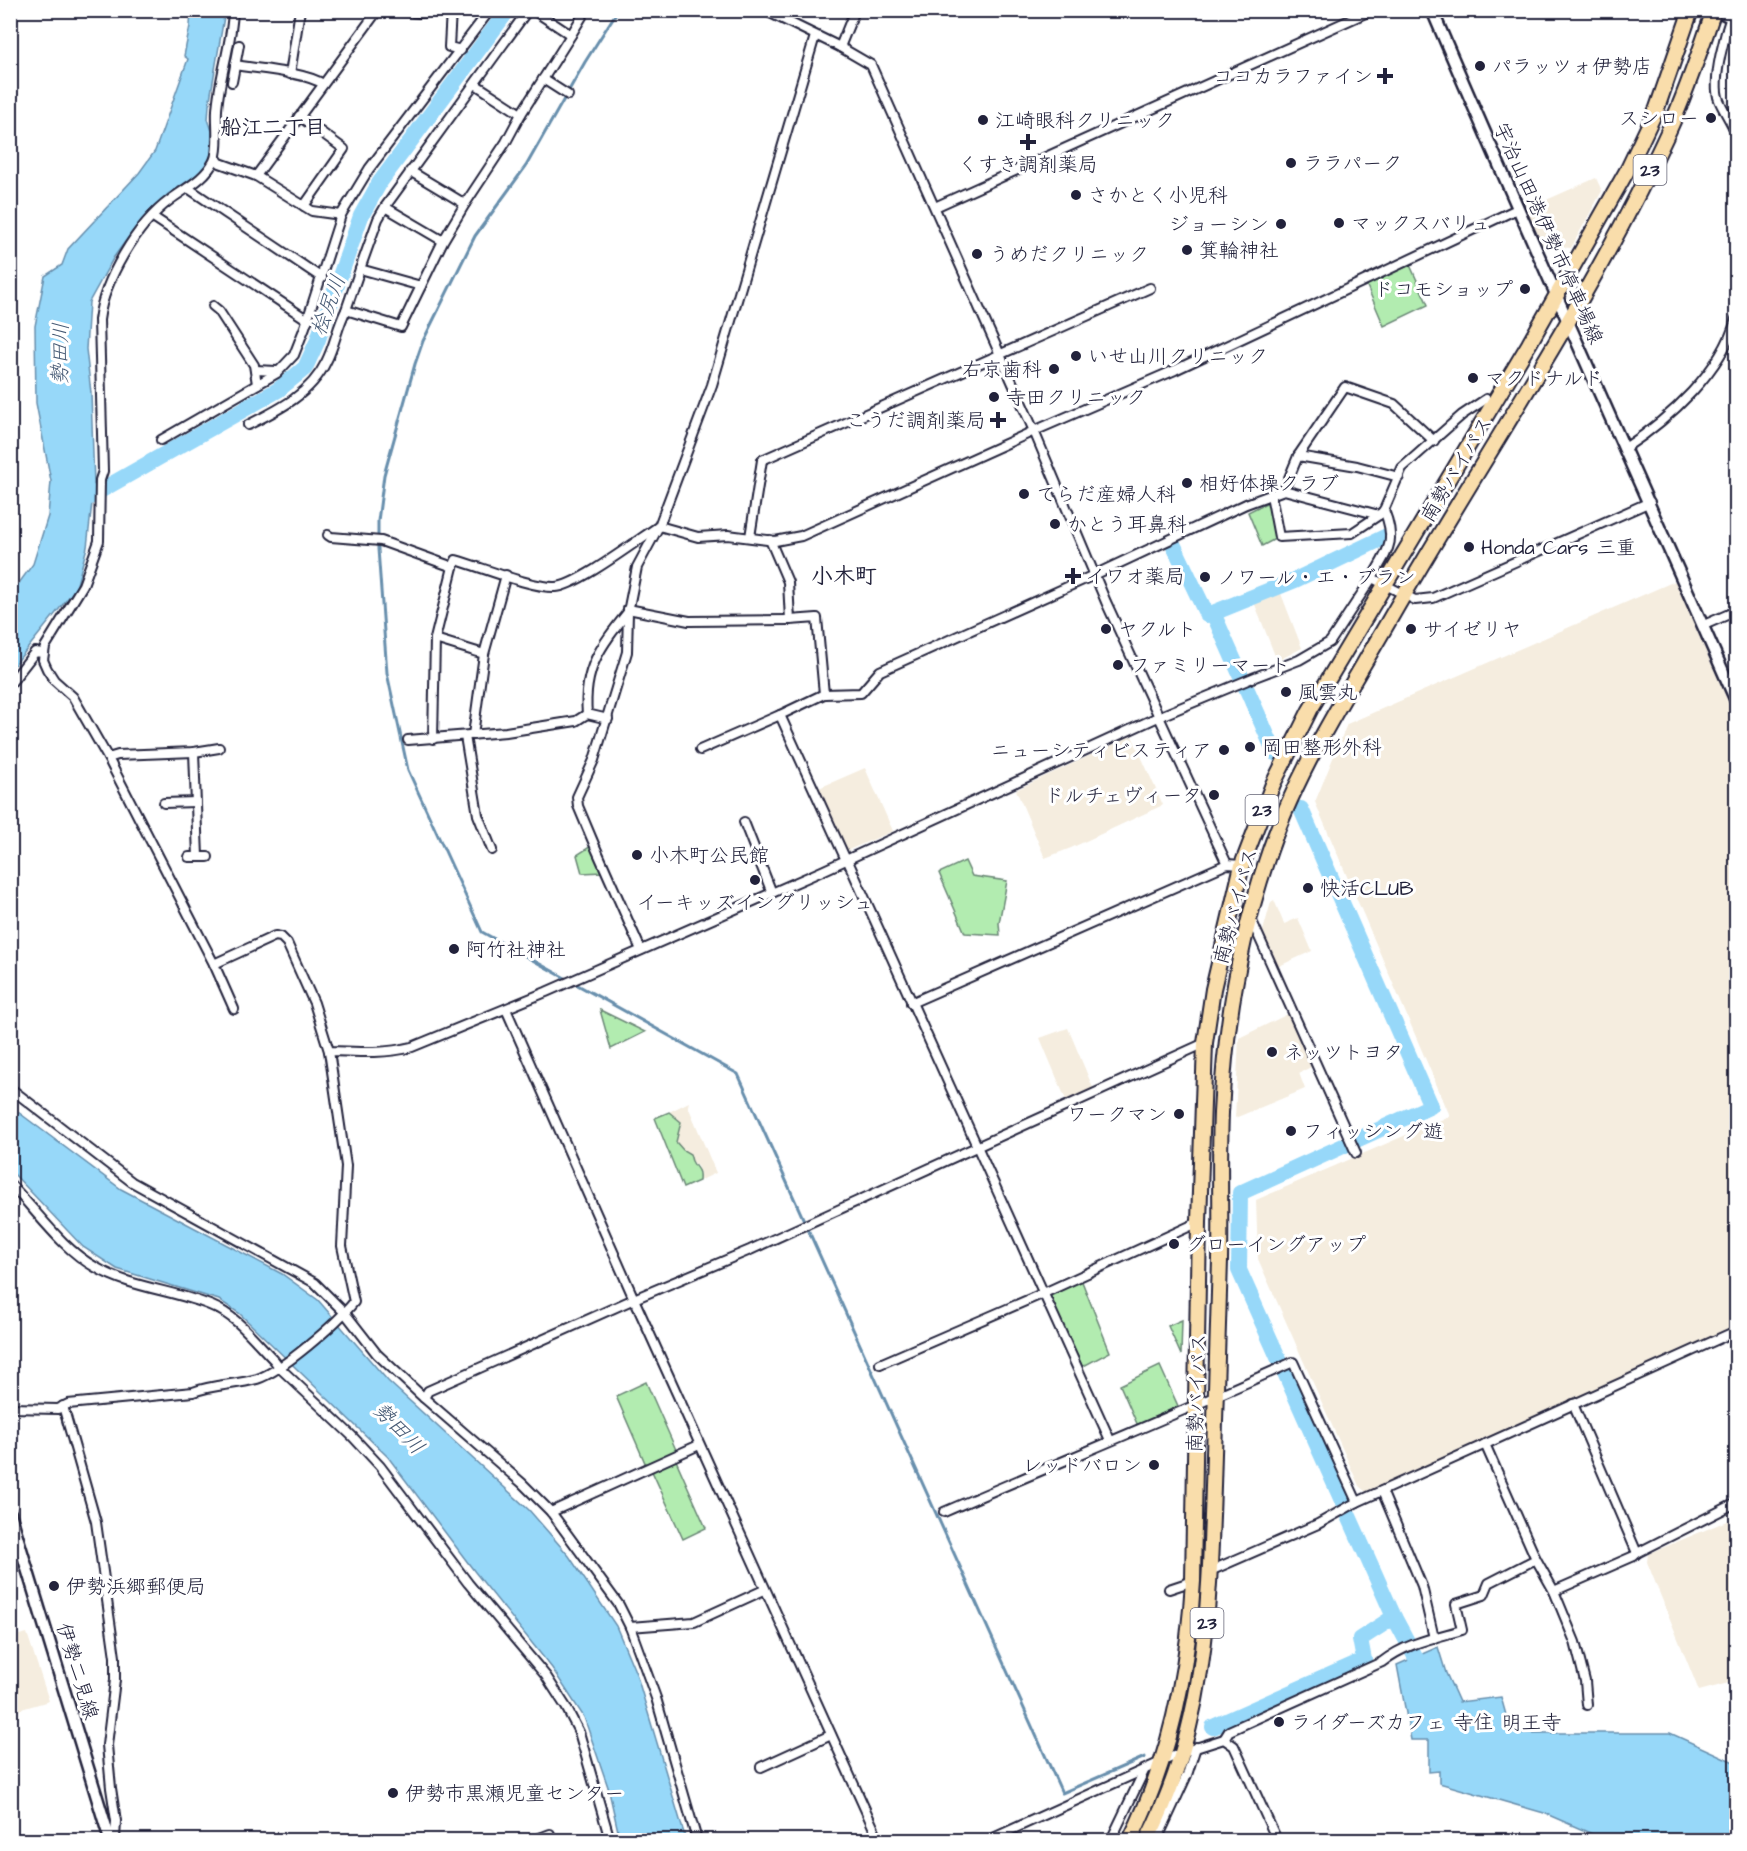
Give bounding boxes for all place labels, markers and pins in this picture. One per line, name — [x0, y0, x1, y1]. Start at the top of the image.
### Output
place label: パラッツォ伊勢店 — [1492, 53, 1652, 81]
marker: パラッツォ伊勢店 — [1473, 59, 1487, 73]
place label: ココカラファイン — [1213, 63, 1373, 91]
marker: ココカラファイン — [1378, 69, 1392, 83]
place label: スシロー — [1619, 105, 1699, 133]
place label: 江崎眼科クリニック — [995, 107, 1175, 135]
marker: スシロー — [1704, 111, 1718, 125]
marker: 江崎眼科クリニック — [976, 113, 990, 127]
marker: くすき調剤薬局 — [1021, 135, 1035, 149]
place label: ララパーク — [1303, 150, 1402, 178]
place label: くすき調剤薬局 — [958, 151, 1098, 179]
marker: ララパーク — [1284, 156, 1298, 170]
place label: さかとく小児科 — [1088, 182, 1228, 210]
marker: さかとく小児科 — [1069, 188, 1083, 202]
place label: マックスバリュ — [1351, 210, 1491, 238]
place label: ジョーシン — [1169, 211, 1269, 239]
marker: マックスバリュ — [1332, 216, 1346, 230]
marker: ジョーシン — [1274, 217, 1288, 231]
place label: 箕輪神社 — [1199, 237, 1279, 265]
place label: うめだクリニック — [989, 241, 1149, 269]
marker: 箕輪神社 — [1180, 243, 1194, 257]
marker: うめだクリニック — [970, 247, 984, 261]
place label: ドコモショップ — [1374, 276, 1513, 304]
marker: ドコモショップ — [1518, 282, 1532, 296]
place label: いせ山川クリニック — [1088, 343, 1268, 371]
marker: いせ山川クリニック — [1069, 349, 1083, 363]
place label: 右京歯科 — [962, 356, 1042, 384]
marker: 右京歯科 — [1047, 362, 1061, 376]
place label: マクドナルド — [1485, 365, 1603, 393]
marker: マクドナルド — [1466, 371, 1480, 385]
place label: 寺田クリニック — [1006, 384, 1146, 412]
marker: 寺田クリニック — [987, 390, 1001, 404]
place label: こうだ調剤薬局 — [846, 407, 986, 435]
marker: こうだ調剤薬局 — [991, 413, 1005, 427]
place label: 相好体操クラブ — [1199, 470, 1339, 498]
marker: 相好体操クラブ — [1180, 476, 1194, 490]
place label: てらだ産婦人科 — [1036, 481, 1176, 509]
marker: てらだ産婦人科 — [1017, 487, 1031, 501]
place label: かとう耳鼻科 — [1067, 511, 1187, 539]
marker: かとう耳鼻科 — [1048, 517, 1062, 531]
place label: Honda Cars 三重 — [1481, 534, 1636, 562]
marker: Honda Cars 三重 — [1462, 540, 1476, 554]
place label: イワオ薬局 — [1085, 563, 1185, 591]
place label: ノワール・エ・ブラン — [1217, 564, 1416, 592]
marker: イワオ薬局 — [1066, 569, 1080, 583]
marker: ノワール・エ・ブラン — [1198, 570, 1212, 584]
place label: ヤクルト — [1118, 616, 1197, 644]
place label: サイゼリヤ — [1423, 616, 1522, 644]
marker: ヤクルト — [1099, 622, 1113, 636]
marker: サイゼリヤ — [1404, 622, 1418, 636]
place label: ファミリーマート — [1130, 652, 1290, 680]
marker: ファミリーマート — [1111, 658, 1125, 672]
place label: 風雲丸 — [1298, 679, 1358, 707]
marker: 風雲丸 — [1279, 685, 1293, 699]
place label: 岡田整形外科 — [1262, 734, 1382, 762]
place label: ニューシティビスティア — [990, 737, 1212, 765]
marker: 岡田整形外科 — [1243, 740, 1257, 754]
marker: ニューシティビスティア — [1217, 743, 1231, 757]
place label: ドルチェヴィータ — [1044, 782, 1202, 810]
marker: ドルチェヴィータ — [1207, 788, 1221, 802]
place label: 小木町公民館 — [649, 842, 769, 870]
marker: 小木町公民館 — [630, 848, 644, 862]
marker: イーキッズイングリッシュ — [748, 873, 762, 887]
place label: 快活CLUB — [1320, 875, 1413, 903]
marker: 快活CLUB — [1301, 881, 1315, 895]
place label: イーキッズイングリッシュ — [636, 889, 874, 917]
place label: 阿竹社神社 — [466, 936, 566, 964]
marker: 阿竹社神社 — [447, 942, 461, 956]
place label: ネッツトヨタ — [1284, 1039, 1403, 1067]
marker: ネッツトヨタ — [1265, 1045, 1279, 1059]
place label: ワークマン — [1067, 1101, 1167, 1129]
marker: ワークマン — [1172, 1107, 1186, 1121]
place label: フィッシング遊 — [1303, 1118, 1443, 1146]
marker: フィッシング遊 — [1284, 1124, 1298, 1138]
place label: グローイングアップ — [1186, 1231, 1366, 1259]
marker: グローイングアップ — [1167, 1237, 1181, 1251]
place label: レッドバロン — [1022, 1452, 1142, 1480]
marker: レッドバロン — [1147, 1458, 1161, 1472]
place label: 伊勢浜郷郵便局 — [66, 1573, 206, 1601]
marker: 伊勢浜郷郵便局 — [47, 1579, 61, 1593]
place label: ライダーズカフェ 寺住 明王寺 — [1291, 1709, 1561, 1737]
marker: ライダーズカフェ 寺住 明王寺 — [1272, 1715, 1286, 1729]
place label: 伊勢市黒瀬児童センター — [405, 1780, 624, 1808]
marker: 伊勢市黒瀬児童センター — [386, 1786, 400, 1800]

